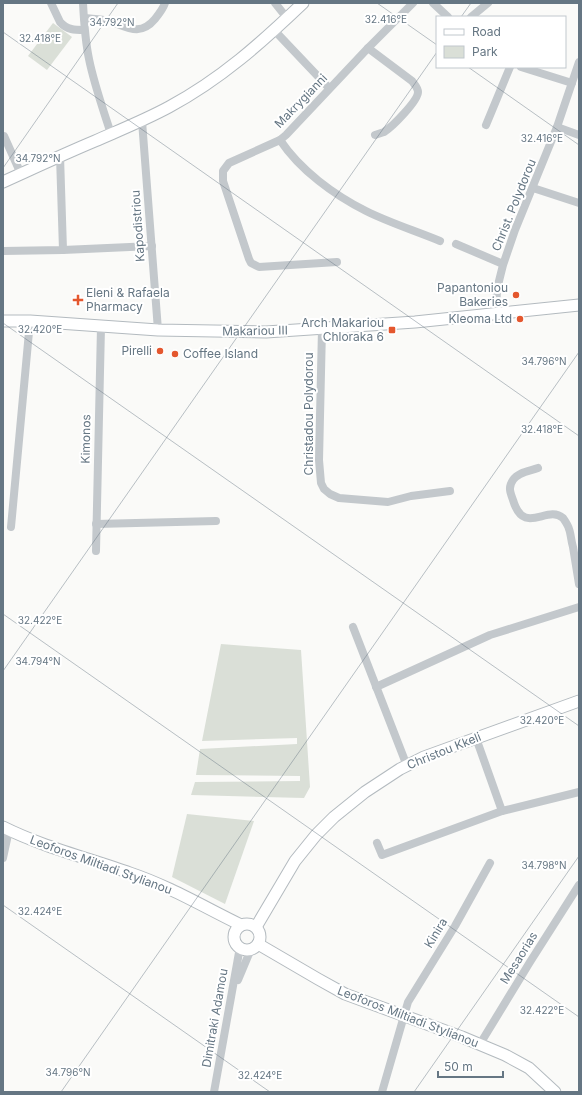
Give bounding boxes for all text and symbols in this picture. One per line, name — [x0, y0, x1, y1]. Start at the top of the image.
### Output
text: 32.416°E — [365, 13, 407, 25]
text: 34.792°N — [90, 16, 135, 28]
legend — [436, 16, 566, 68]
text: Road — [472, 24, 501, 39]
text: 32.418°E — [19, 32, 61, 44]
text: Park — [472, 44, 498, 59]
street label: Makrygianni — [271, 70, 330, 131]
text: 32.416°E — [521, 132, 563, 144]
text: 34.792°N — [16, 152, 61, 164]
street label: Christ. Polydorou — [488, 157, 539, 253]
street label: Kapodistriou — [128, 190, 147, 262]
place label: Papantoniou Bakeries — [437, 280, 508, 309]
place label: Eleni & Rafaela Pharmacy — [86, 285, 170, 314]
marker: Papantoniou Bakeries — [511, 290, 521, 300]
marker: Eleni & Rafaela Pharmacy — [73, 295, 83, 305]
place label: Kleoma Ltd — [449, 311, 512, 326]
marker: Kleoma Ltd — [515, 314, 525, 324]
place label: Arch Makariou Chloraka 6 — [301, 315, 384, 344]
street label: Makariou III — [222, 322, 288, 339]
text: 32.420°E — [18, 323, 62, 335]
marker: Arch Makariou Chloraka 6 — [387, 325, 397, 335]
place label: Pirelli — [121, 343, 152, 358]
marker: Pirelli — [155, 346, 165, 356]
place label: Coffee Island — [183, 346, 258, 361]
marker: Coffee Island — [170, 349, 180, 359]
street label: Christadou Polydorou — [301, 353, 316, 475]
text: 34.796°N — [521, 355, 567, 367]
street label: Kimonos — [78, 414, 93, 464]
text: 32.418°E — [521, 423, 563, 435]
text: 32.422°E — [18, 614, 62, 626]
text: 34.794°N — [15, 655, 61, 667]
text: 32.420°E — [520, 714, 564, 726]
street label: Christou Kkeli — [405, 729, 483, 772]
street label: Leoforos Miltiadi Stylianou — [28, 832, 174, 897]
text: 34.798°N — [522, 859, 566, 871]
text: 32.424°E — [18, 905, 62, 917]
street label: Kinira — [421, 915, 450, 951]
street label: Mesaorias — [497, 929, 541, 987]
street label: Dimitraki Adamou — [198, 967, 231, 1069]
street label: Leoforos Miltiadi Stylianou — [335, 983, 481, 1050]
text: 32.422°E — [520, 1004, 564, 1016]
scale bar — [438, 1053, 503, 1079]
text: 50 m — [444, 1059, 473, 1074]
text: 34.796°N — [45, 1066, 91, 1078]
text: 32.424°E — [238, 1069, 282, 1081]

